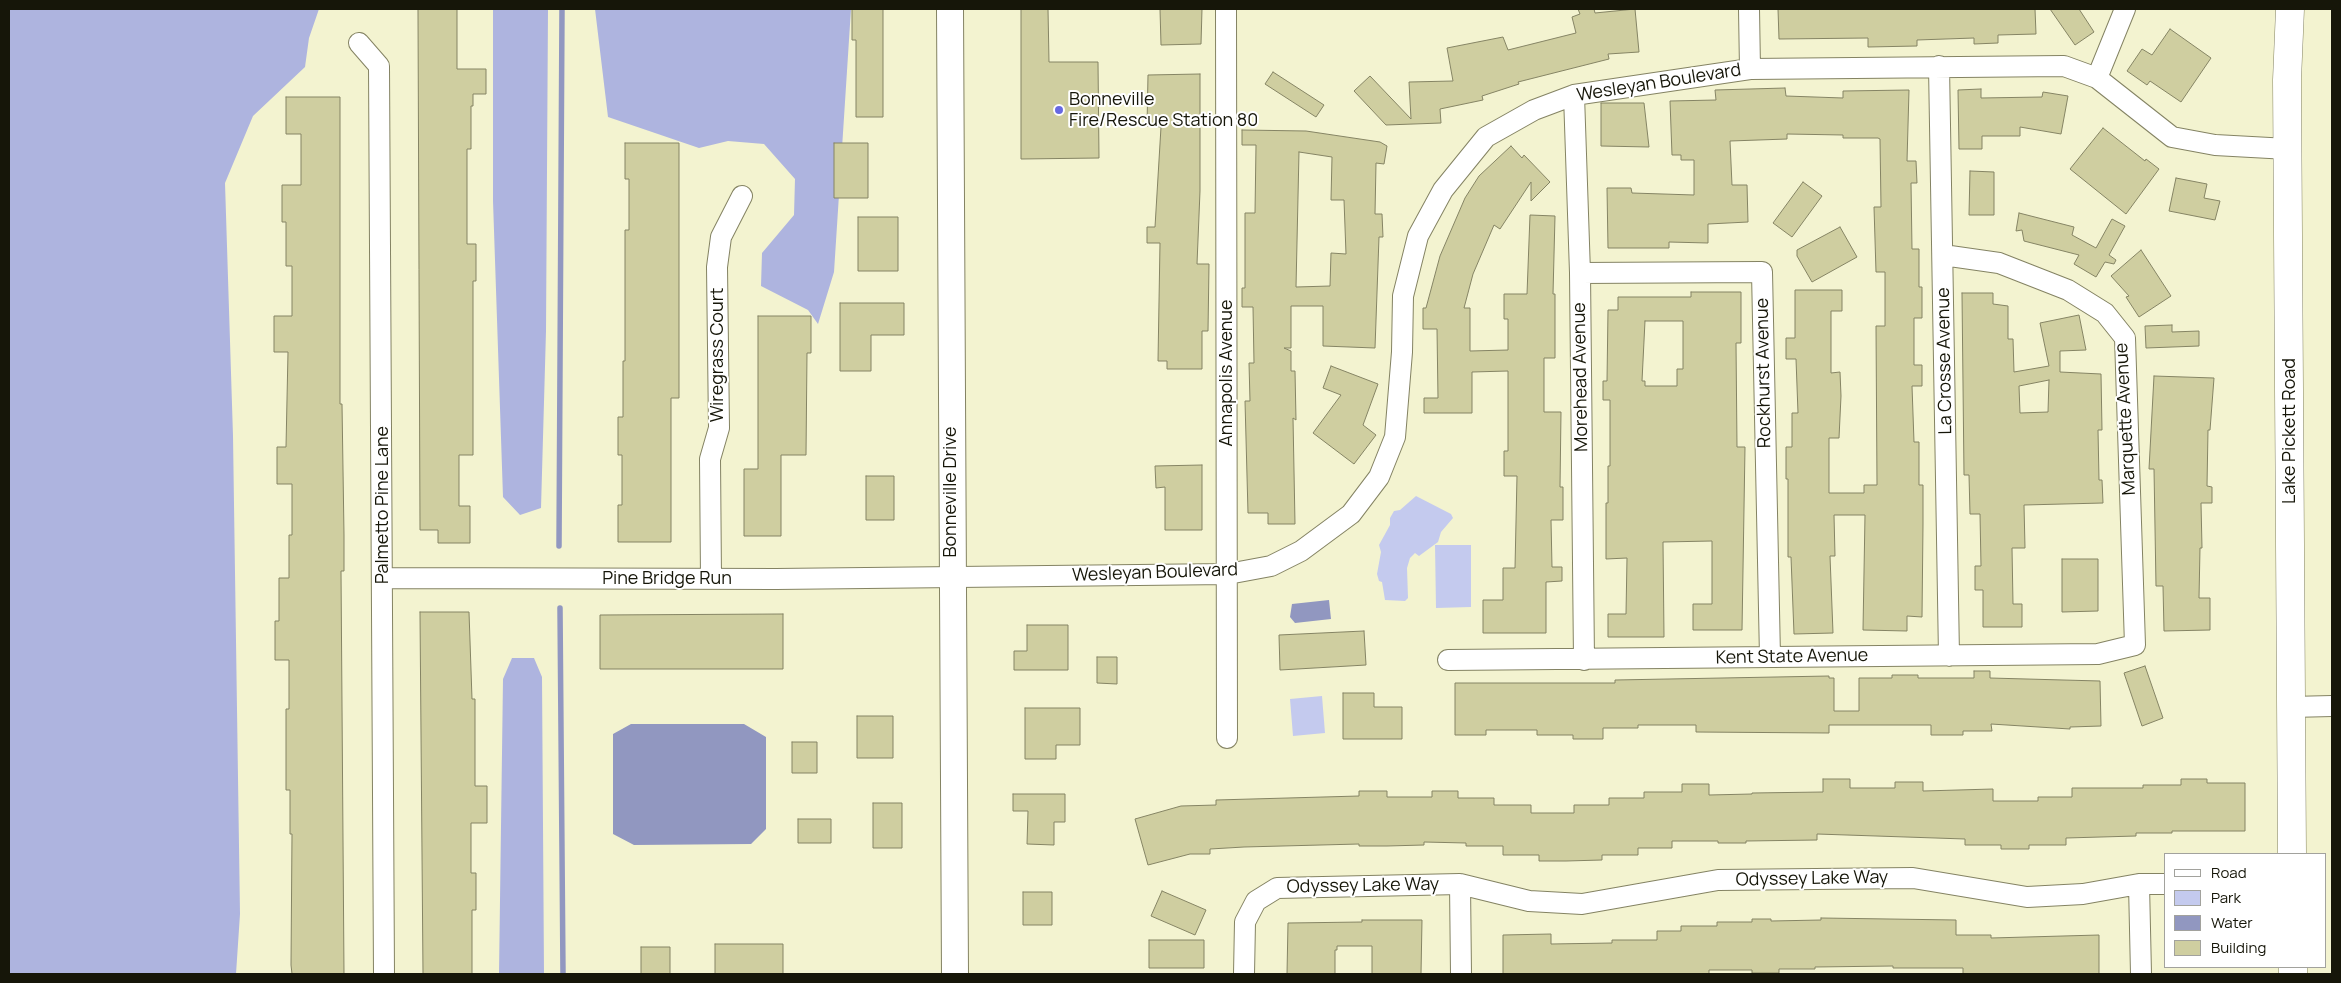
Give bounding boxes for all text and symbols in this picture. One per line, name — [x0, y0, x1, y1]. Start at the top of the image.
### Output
street label: Wesleyan Boulevard — [1575, 59, 1743, 107]
place label: Bonneville Fire/Rescue Station 80 — [1069, 89, 1258, 132]
marker: Bonneville Fire/Rescue Station 80 — [1053, 104, 1065, 116]
street label: La Crosse Avenue — [1933, 287, 1957, 435]
street label: Wiregrass Court — [707, 288, 729, 422]
street label: Rockhurst Avenue — [1752, 298, 1776, 448]
street label: Annapolis Avenue — [1216, 299, 1238, 447]
street label: Morehead Avenue — [1569, 302, 1593, 452]
street label: Marquette Avenue — [2111, 342, 2141, 496]
street label: Lake Pickett Road — [2279, 358, 2301, 504]
street label: Palmetto Pine Lane — [372, 426, 394, 584]
street label: Bonneville Drive — [940, 426, 962, 558]
street label: Wesleyan Boulevard — [1072, 559, 1238, 587]
street label: Pine Bridge Run — [602, 568, 732, 590]
street label: Kent State Avenue — [1716, 645, 1868, 669]
legend — [2164, 853, 2326, 968]
text: Road — [2211, 862, 2247, 883]
street label: Odyssey Lake Way — [1736, 867, 1888, 891]
street label: Odyssey Lake Way — [1287, 874, 1439, 898]
text: Park — [2211, 887, 2241, 908]
text: Water — [2211, 912, 2253, 933]
text: Building — [2211, 937, 2266, 958]

